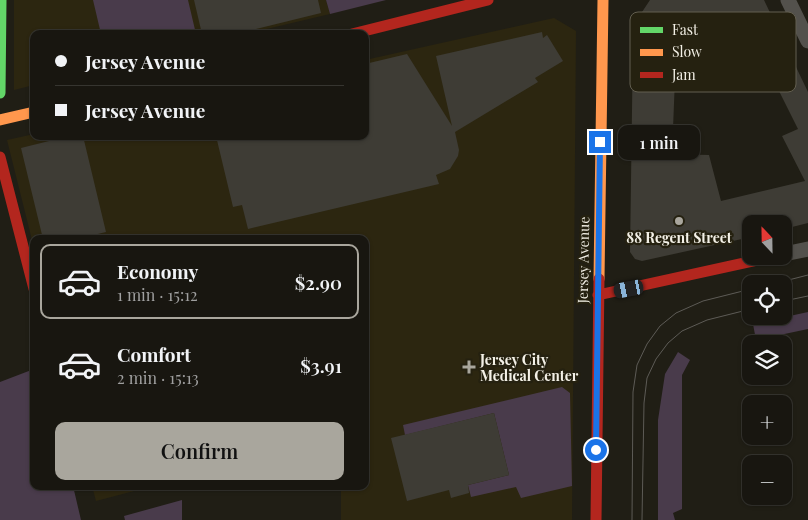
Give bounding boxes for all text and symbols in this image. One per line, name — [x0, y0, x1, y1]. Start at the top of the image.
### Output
legend — [630, 12, 796, 92]
text: Fast — [672, 20, 699, 39]
text: Slow — [672, 42, 702, 61]
text: Jersey Avenue — [85, 48, 205, 74]
text: Jam — [671, 65, 696, 84]
text: Jersey Avenue — [85, 97, 205, 123]
callout: 1 min — [618, 124, 700, 160]
route end — [589, 131, 611, 153]
text: 1 min — [640, 132, 678, 153]
marker: 88 Regent Street — [673, 215, 685, 227]
north arrow — [742, 215, 792, 265]
map controls — [742, 215, 792, 505]
street label: Jersey Avenue — [573, 216, 593, 305]
place label: 88 Regent Street — [626, 228, 732, 247]
text: Economy — [117, 258, 198, 284]
icon: car — [57, 259, 102, 304]
text: $2.90 — [295, 269, 342, 295]
button: locate — [742, 275, 792, 325]
car — [612, 279, 645, 299]
text: 1 min · 15:12 — [117, 284, 198, 305]
button: layers — [742, 335, 792, 385]
text: Comfort — [117, 341, 191, 367]
icon: car — [57, 342, 102, 387]
place label: Jersey City Medical Center — [479, 350, 579, 385]
text: $3.91 — [300, 352, 342, 378]
marker: Jersey City Medical Center — [462, 360, 476, 374]
text: 2 min · 15:13 — [117, 367, 199, 388]
button: + — [742, 395, 792, 445]
button: Confirm — [55, 422, 344, 480]
route start — [585, 439, 607, 461]
button: − — [742, 455, 792, 505]

